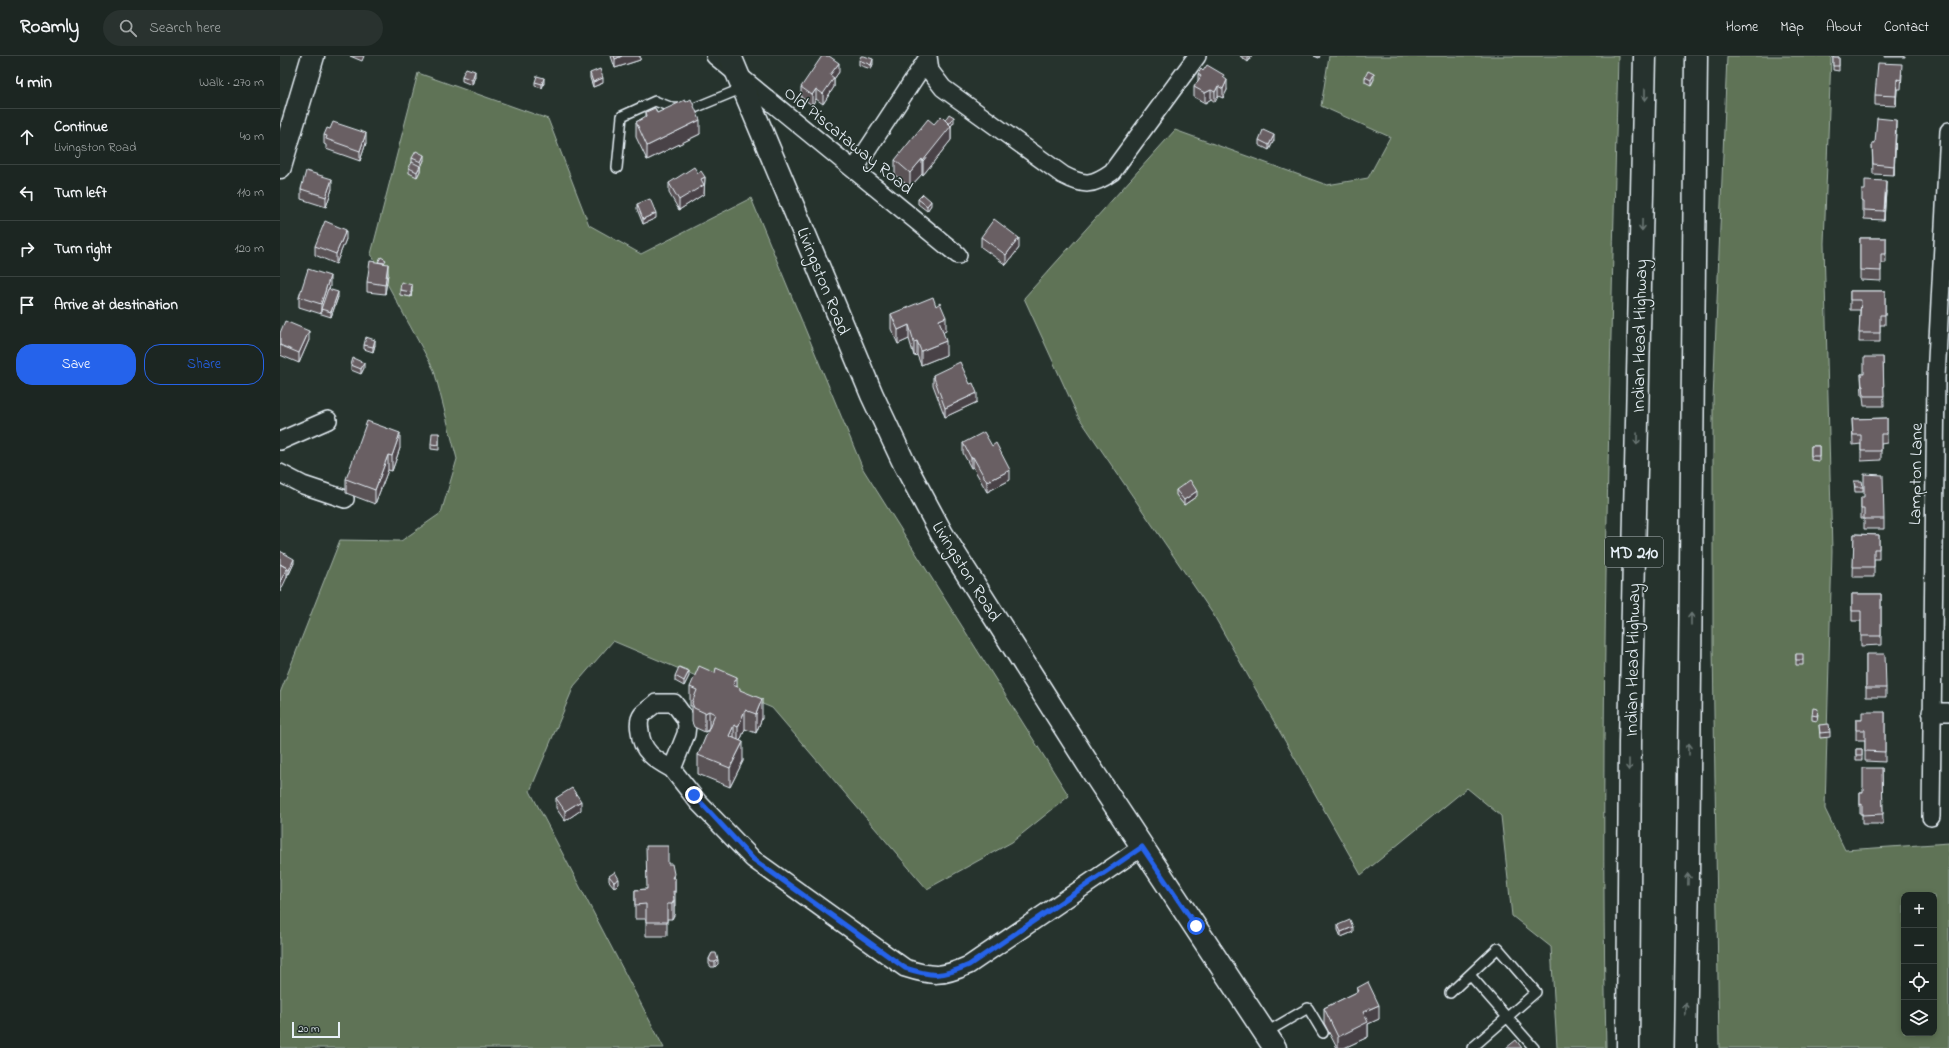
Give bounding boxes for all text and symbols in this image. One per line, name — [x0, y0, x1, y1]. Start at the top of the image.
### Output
search box — [103, 10, 383, 46]
text: Roamly — [20, 14, 79, 41]
icon: search — [117, 17, 139, 39]
text: Search here — [149, 17, 221, 39]
text: Home — [1726, 17, 1758, 38]
text: Map — [1780, 17, 1804, 38]
text: About — [1826, 17, 1862, 38]
text: Contact — [1884, 17, 1929, 38]
text: 4 min — [16, 70, 52, 95]
text: Walk · 270 m — [199, 73, 264, 92]
street label: Old Piscataway Road — [777, 81, 918, 202]
one-way arrow — [1641, 88, 1649, 101]
text: Continue — [54, 116, 108, 138]
icon: ahead — [16, 126, 38, 148]
text: 40 m — [240, 127, 264, 146]
text: Livingston Road — [54, 138, 136, 157]
icon: left — [16, 182, 38, 204]
text: Turn left — [54, 182, 107, 204]
text: 110 m — [237, 183, 264, 202]
one-way arrow — [1638, 218, 1646, 231]
street label: Livingston Road — [788, 224, 856, 340]
icon: right — [16, 238, 38, 260]
text: Turn right — [54, 238, 112, 260]
text: 120 m — [234, 239, 264, 258]
street label: Indian Head Highway — [1627, 259, 1656, 413]
icon: arrive — [16, 294, 38, 316]
text: Arrive at destination — [54, 294, 178, 316]
button: Save — [16, 344, 136, 385]
button: Share — [144, 344, 264, 385]
street label: Lampton Lane — [1903, 422, 1931, 525]
one-way arrow — [1633, 432, 1641, 445]
street label: Livingston Road — [923, 517, 1007, 628]
road number: MD 210 — [1605, 537, 1663, 567]
street label: Indian Head Highway — [1620, 583, 1649, 737]
one-way arrow — [1687, 613, 1694, 626]
one-way arrow — [1686, 743, 1693, 756]
one-way arrow — [1625, 758, 1633, 771]
route end — [685, 786, 703, 804]
one-way arrow — [1685, 873, 1692, 886]
map controls — [1901, 892, 1937, 1036]
button: + — [1901, 892, 1937, 928]
route start — [1187, 917, 1205, 935]
button: − — [1901, 928, 1937, 964]
button: locate — [1901, 964, 1937, 1000]
button: layers — [1901, 1000, 1937, 1036]
one-way arrow — [1682, 1003, 1690, 1016]
scale bar — [292, 1020, 340, 1039]
text: 20 m — [298, 1021, 320, 1037]

